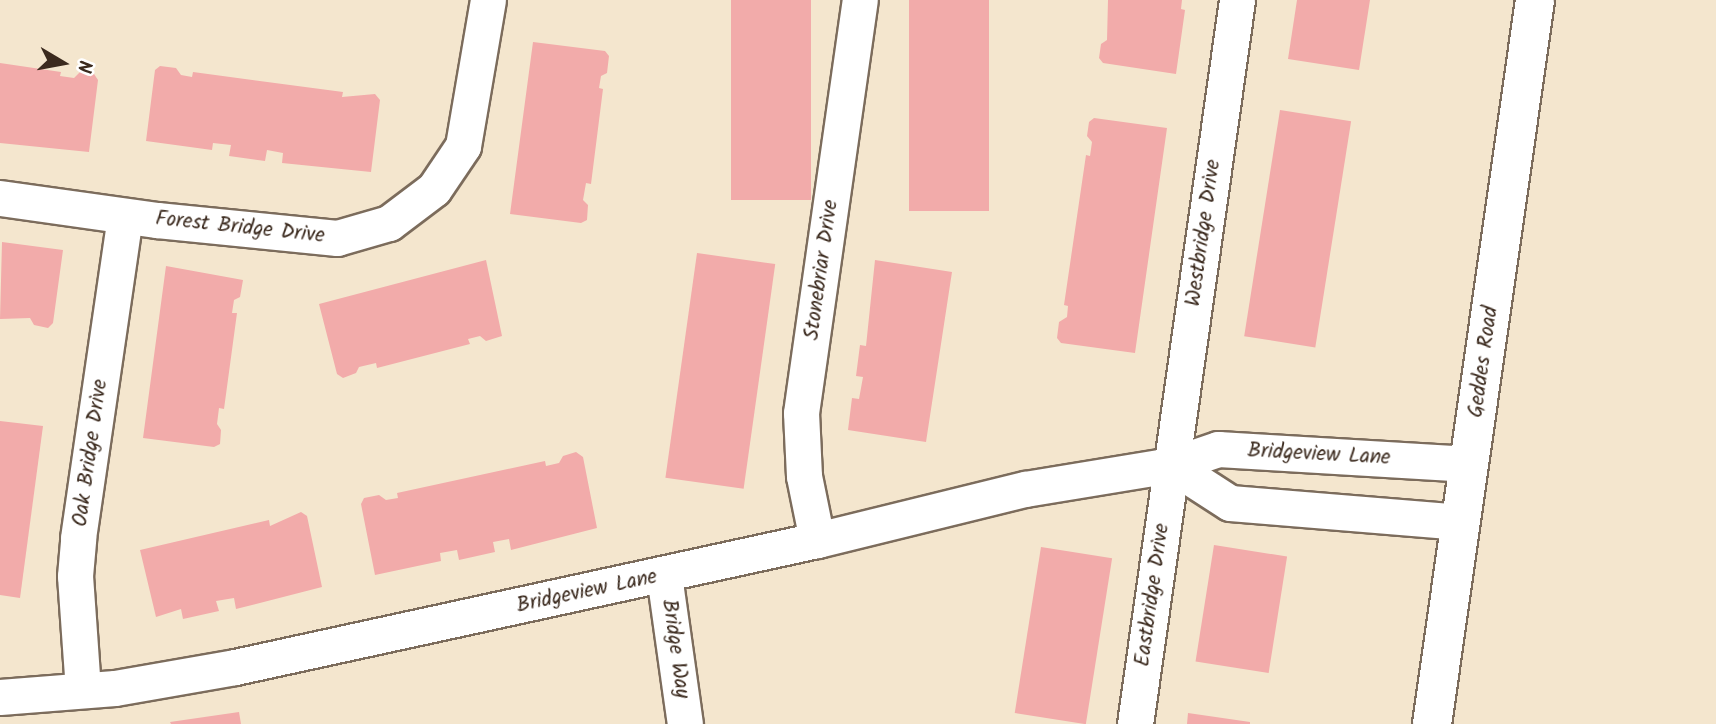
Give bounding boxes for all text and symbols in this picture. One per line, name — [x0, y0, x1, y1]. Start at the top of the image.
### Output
north arrow — [28, 28, 98, 98]
text: N — [68, 58, 99, 75]
street label: Westbridge Drive — [1181, 158, 1227, 308]
street label: Stonebriar Drive — [800, 198, 844, 342]
street label: Forest Bridge Drive — [154, 207, 326, 249]
street label: Geddes Road — [1464, 305, 1504, 419]
street label: Oak Bridge Drive — [68, 378, 114, 528]
street label: Bridgeview Lane — [1247, 439, 1391, 471]
street label: Eastbridge Drive — [1130, 522, 1176, 668]
street label: Bridgeview Lane — [514, 565, 660, 619]
street label: Bridge Way — [656, 598, 694, 700]

